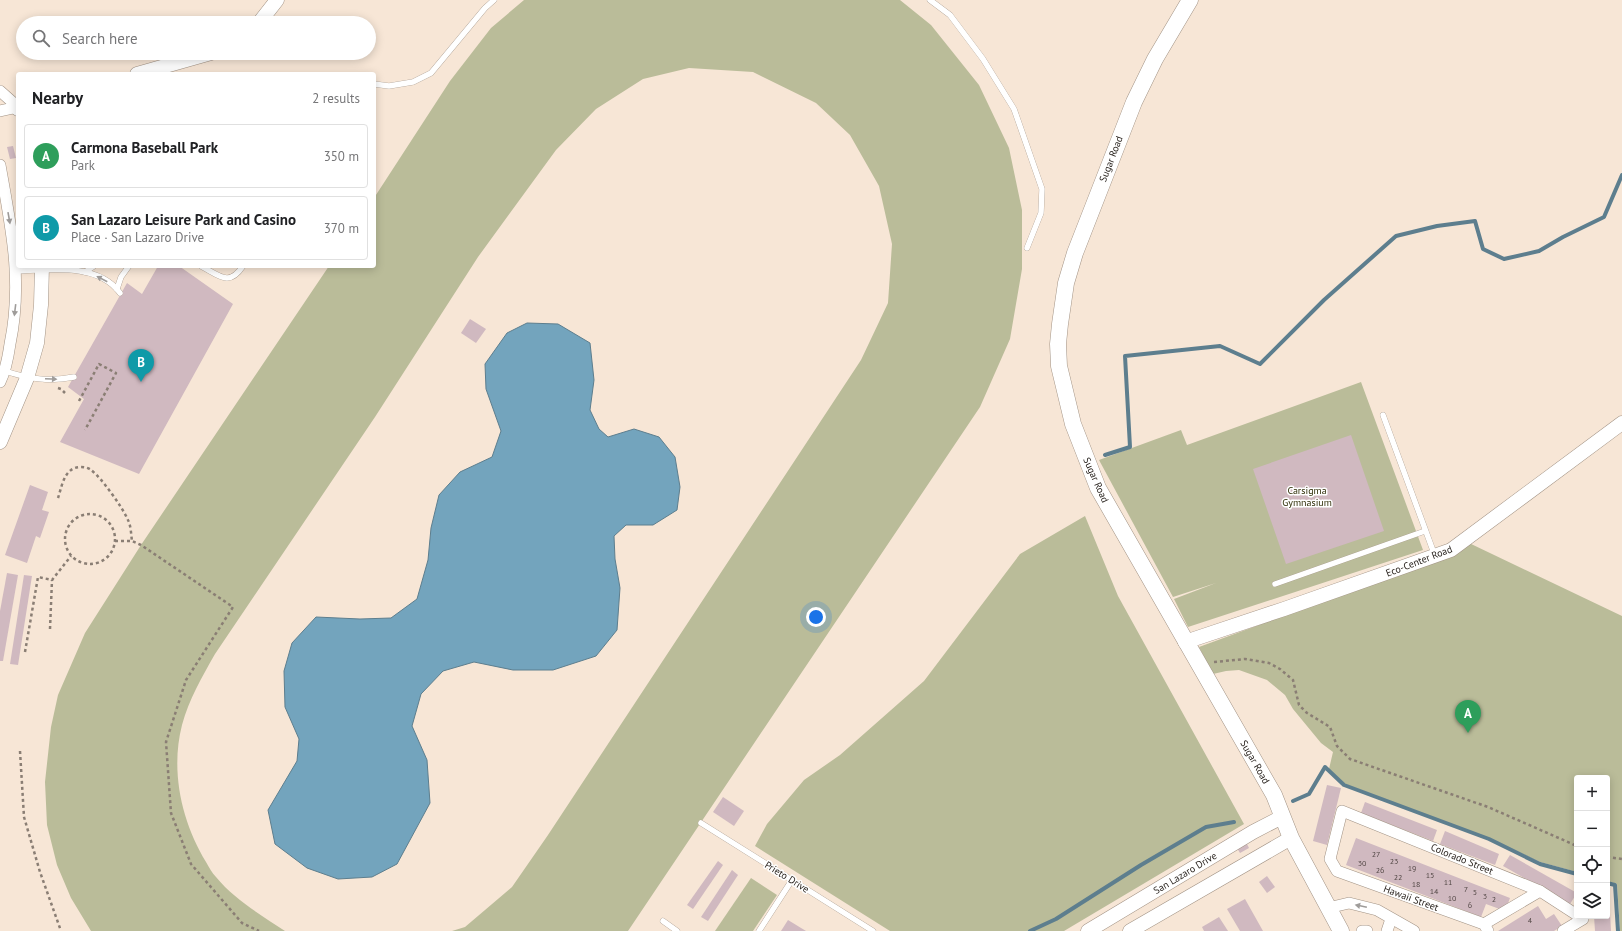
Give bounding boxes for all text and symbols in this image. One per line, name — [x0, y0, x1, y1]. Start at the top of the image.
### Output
search box — [16, 16, 376, 60]
icon: search — [30, 27, 52, 49]
text: Search here — [62, 29, 138, 48]
text: Nearby — [32, 87, 83, 109]
text: 2 results — [312, 90, 360, 107]
street label: Sugar Road — [1096, 134, 1126, 184]
text: Carmona Baseball Park — [71, 138, 218, 157]
text: A — [42, 148, 50, 165]
text: 350 m — [324, 148, 359, 165]
text: Park — [71, 157, 95, 174]
text: San Lazaro Leisure Park and Casino — [71, 210, 296, 229]
one-way arrow — [6, 212, 12, 224]
text: B — [42, 220, 50, 237]
text: 370 m — [324, 220, 359, 237]
text: Place · San Lazaro Drive — [71, 229, 204, 246]
one-way arrow — [96, 276, 108, 283]
one-way arrow — [12, 304, 19, 316]
pin: B — [128, 349, 154, 382]
one-way arrow — [45, 376, 57, 383]
street label: Sugar Road — [1080, 455, 1112, 505]
park label: Carsigma Gymnasium — [1282, 484, 1332, 509]
street label: Eco-Center Road — [1384, 542, 1454, 580]
your location — [806, 607, 826, 627]
pin: A — [1455, 700, 1481, 733]
street label: Sugar Road — [1237, 738, 1273, 786]
map controls — [1574, 775, 1610, 919]
button: + — [1574, 775, 1610, 811]
button: − — [1574, 811, 1610, 847]
street label: Colorado Street — [1429, 841, 1496, 878]
button: locate — [1574, 847, 1610, 883]
street label: San Lazaro Drive — [1151, 849, 1219, 897]
house number: 27 — [1372, 849, 1380, 859]
house number: 23 — [1390, 856, 1398, 866]
street label: Prieto Drive — [762, 858, 812, 896]
house number: 30 — [1358, 858, 1367, 868]
house number: 19 — [1408, 863, 1416, 873]
house number: 26 — [1376, 865, 1384, 875]
house number: 15 — [1426, 870, 1434, 880]
house number: 22 — [1394, 872, 1402, 882]
house number: 11 — [1444, 877, 1452, 887]
house number: 18 — [1412, 879, 1420, 889]
street label: Hawaii Street — [1382, 882, 1441, 914]
button: layers — [1574, 883, 1610, 919]
house number: 7 — [1464, 884, 1468, 894]
house number: 14 — [1430, 886, 1439, 896]
house number: 5 — [1473, 887, 1477, 897]
house number: 3 — [1483, 891, 1487, 901]
house number: 10 — [1448, 893, 1457, 903]
house number: 2 — [1492, 894, 1496, 904]
house number: 6 — [1468, 900, 1472, 910]
one-way arrow — [1354, 902, 1367, 908]
house number: 4 — [1528, 915, 1533, 925]

